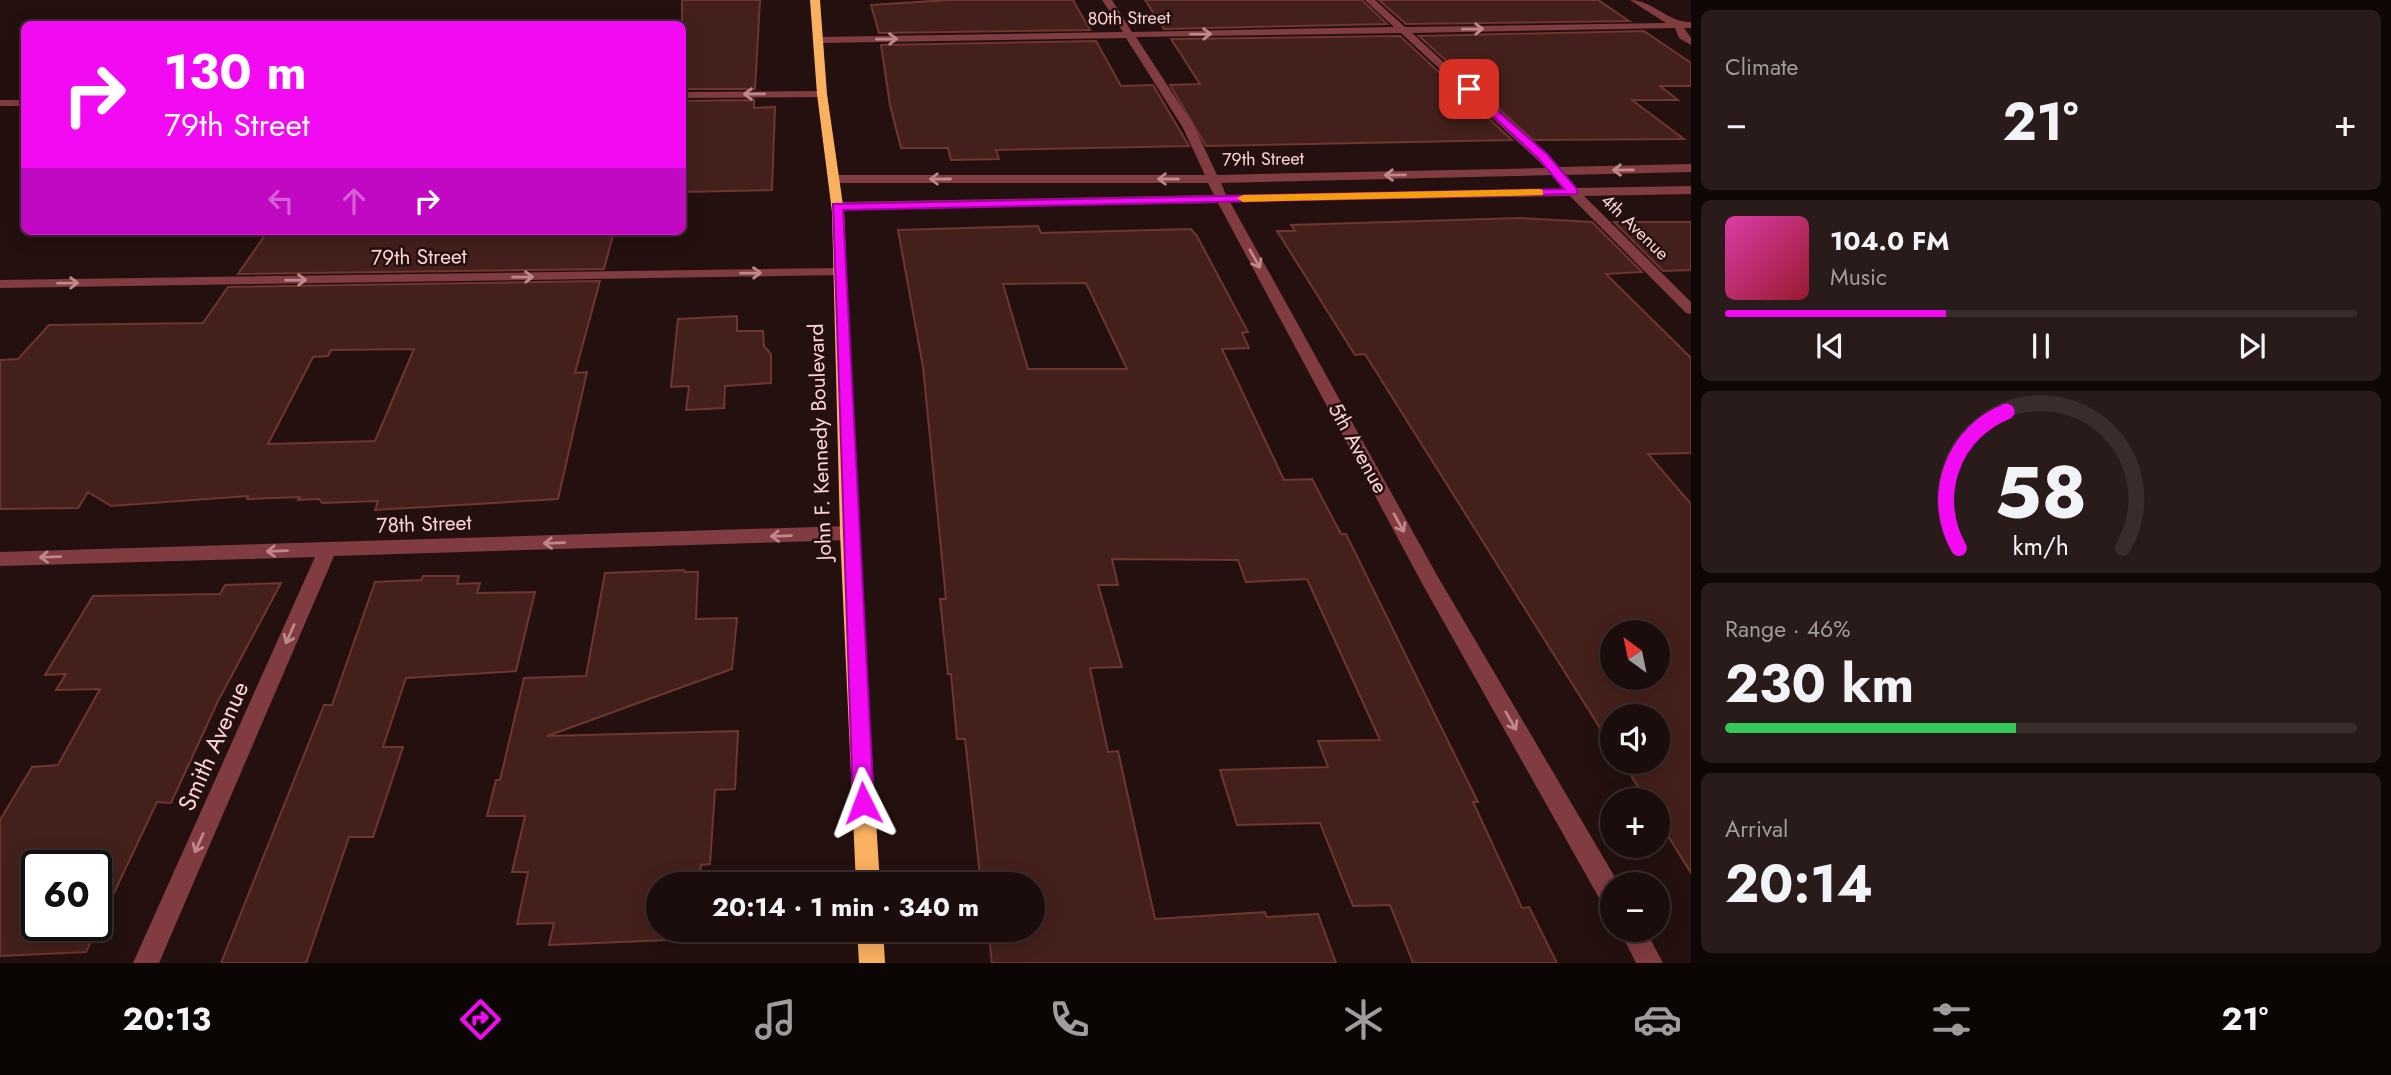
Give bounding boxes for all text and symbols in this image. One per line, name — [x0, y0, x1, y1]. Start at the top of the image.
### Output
street label: 80th Street — [1087, 4, 1171, 32]
one-way arrow — [1461, 22, 1484, 36]
one-way arrow — [1189, 27, 1212, 41]
one-way arrow — [876, 32, 899, 46]
text: 130 m — [164, 37, 307, 107]
icon: right — [49, 49, 140, 140]
text: Climate — [1725, 50, 1798, 84]
pin — [1439, 59, 1499, 119]
icon: arrive — [1450, 70, 1488, 108]
text: 21° — [2003, 84, 2079, 160]
one-way arrow — [743, 87, 766, 101]
text: − — [1725, 95, 1747, 150]
text: + — [2334, 95, 2357, 150]
text: 79th Street — [164, 102, 310, 148]
street label: 79th Street — [1222, 145, 1305, 173]
one-way arrow — [1612, 163, 1635, 176]
one-way arrow — [1384, 168, 1407, 182]
one-way arrow — [929, 172, 952, 186]
one-way arrow — [1157, 172, 1180, 186]
icon: left — [262, 182, 300, 220]
icon: ahead — [335, 182, 373, 220]
icon: right — [408, 182, 446, 220]
street label: 4th Avenue — [1595, 188, 1675, 266]
text: 104.0 FM — [1830, 222, 1950, 260]
street label: 79th Street — [371, 241, 467, 273]
one-way arrow — [1249, 248, 1262, 269]
text: Music — [1830, 260, 1887, 294]
one-way arrow — [740, 266, 763, 280]
one-way arrow — [511, 270, 534, 283]
one-way arrow — [284, 273, 307, 287]
one-way arrow — [56, 277, 79, 290]
street label: John F. Kennedy Boulevard — [801, 323, 839, 564]
icon: previous — [1811, 327, 1849, 365]
icon: pause — [2022, 327, 2060, 365]
icon: next — [2233, 327, 2271, 365]
street label: 5th Avenue — [1321, 397, 1395, 499]
text: 58 — [1995, 440, 2087, 545]
street label: 78th Street — [376, 507, 472, 541]
one-way arrow — [1393, 512, 1406, 533]
text: km/h — [2013, 527, 2069, 563]
one-way arrow — [770, 529, 793, 542]
one-way arrow — [542, 536, 565, 549]
one-way arrow — [266, 544, 289, 558]
one-way arrow — [39, 551, 62, 564]
text: Range · 46% — [1725, 612, 1851, 646]
north arrow — [1600, 620, 1670, 690]
map controls — [1600, 620, 1670, 942]
one-way arrow — [283, 623, 296, 645]
text: 230 km — [1725, 646, 1914, 722]
street label: Smith Avenue — [169, 676, 257, 816]
button: sound — [1600, 704, 1670, 774]
one-way arrow — [1505, 710, 1518, 731]
position arrow — [826, 766, 900, 840]
button: + — [1600, 788, 1670, 858]
text: Arrival — [1725, 812, 1788, 846]
one-way arrow — [192, 831, 205, 853]
text: 20:14 — [1725, 846, 1873, 922]
speed limit sign: 60 — [21, 850, 112, 941]
button: − — [1600, 872, 1670, 942]
text: 20:14 · 1 min · 340 m — [712, 888, 979, 926]
icon: directions — [456, 995, 505, 1044]
icon: music — [751, 995, 800, 1044]
icon: phone — [1045, 995, 1094, 1044]
icon: climate — [1339, 995, 1388, 1044]
icon: car — [1633, 995, 1682, 1044]
icon: filters — [1927, 995, 1976, 1044]
text: 20:13 — [123, 996, 211, 1042]
text: 21° — [2222, 996, 2268, 1042]

